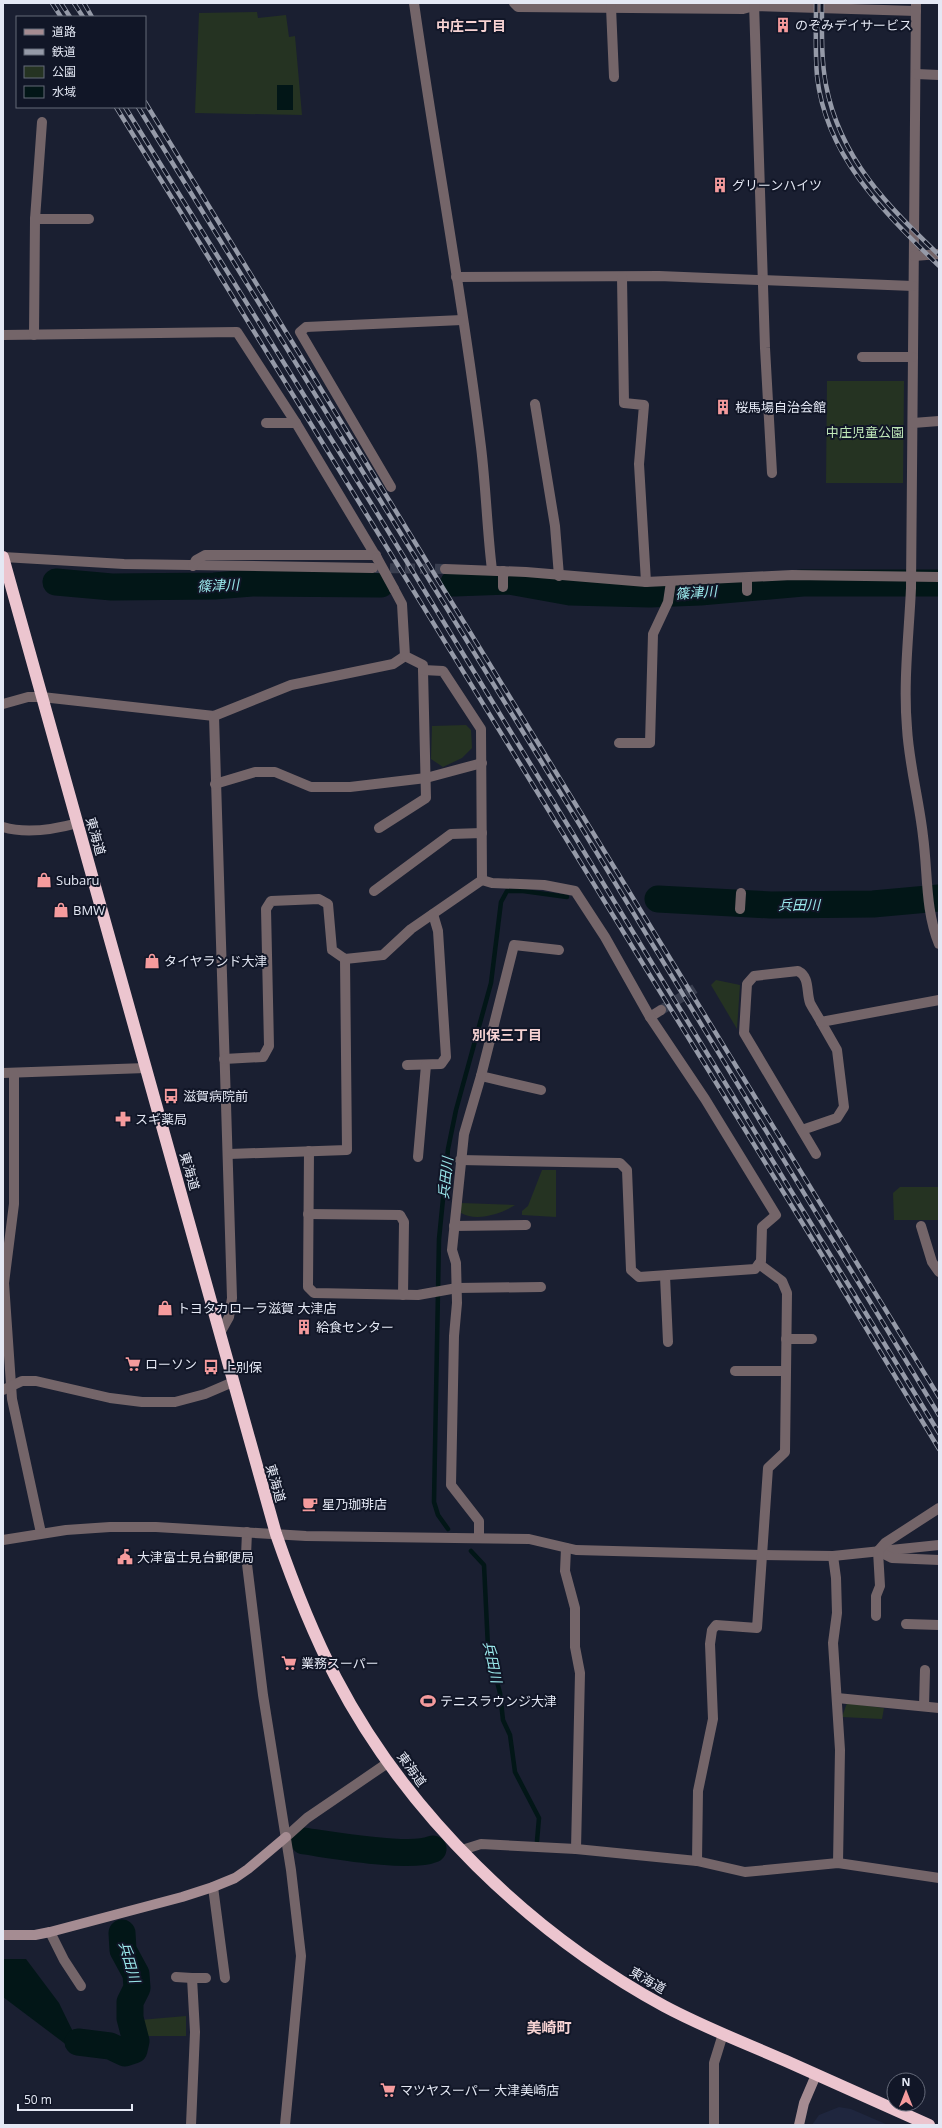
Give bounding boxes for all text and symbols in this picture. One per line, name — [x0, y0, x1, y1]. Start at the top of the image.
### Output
legend — [16, 16, 146, 108]
district label: 中庄二丁目 — [436, 16, 506, 35]
building icon: のぞみデイサービス — [774, 16, 792, 34]
place label: のぞみデイサービス — [795, 16, 912, 34]
text: 道路 — [52, 23, 76, 40]
text: 鉄道 — [52, 43, 76, 60]
text: 公園 — [52, 63, 76, 80]
text: 水域 — [52, 83, 76, 100]
building icon: グリーンハイツ — [711, 176, 729, 194]
place label: グリーンハイツ — [732, 176, 822, 194]
building icon: 桜馬場自治会館 — [714, 398, 732, 416]
place label: 桜馬場自治会館 — [735, 398, 826, 416]
park label: 中庄児童公園 — [826, 423, 904, 441]
water label: 篠津川 — [197, 574, 241, 596]
water label: 篠津川 — [674, 581, 720, 603]
street label: 東海道 — [82, 815, 110, 857]
shop icon: Subaru — [35, 871, 53, 889]
place label: Subaru — [56, 871, 100, 889]
water label: 兵田川 — [778, 895, 822, 914]
shop icon: BMW — [52, 901, 70, 919]
place label: BMW — [73, 901, 105, 919]
shop icon: タイヤランド大津 — [143, 952, 161, 970]
place label: タイヤランド大津 — [164, 952, 268, 970]
district label: 別保三丁目 — [472, 1025, 542, 1044]
bus stop icon: 滋賀病院前 — [162, 1087, 180, 1105]
place label: 滋賀病院前 — [183, 1087, 248, 1105]
pharmacy icon: スギ薬局 — [114, 1110, 132, 1128]
place label: スギ薬局 — [135, 1110, 187, 1128]
street label: 東海道 — [176, 1150, 204, 1192]
water label: 兵田川 — [433, 1154, 457, 1200]
shop icon: トヨタカローラ滋賀 大津店 — [156, 1299, 174, 1317]
place label: トヨタカローラ滋賀 大津店 — [177, 1299, 336, 1317]
building icon: 給食センター — [295, 1318, 313, 1336]
place label: 給食センター — [316, 1318, 394, 1336]
supermarket icon: ローソン — [124, 1355, 142, 1373]
place label: ローソン — [145, 1355, 197, 1373]
bus stop icon: 上別保 — [202, 1358, 220, 1376]
place label: 上別保 — [223, 1358, 262, 1376]
street label: 東海道 — [262, 1462, 290, 1504]
cafe icon: 星乃珈琲店 — [301, 1495, 319, 1513]
place label: 星乃珈琲店 — [322, 1495, 387, 1513]
public building icon: 大津富士見台郵便局 — [116, 1548, 134, 1566]
place label: 大津富士見台郵便局 — [137, 1548, 254, 1566]
water label: 兵田川 — [479, 1639, 507, 1686]
supermarket icon: 業務スーパー — [280, 1654, 298, 1672]
place label: 業務スーパー — [301, 1654, 379, 1672]
sports icon: テニスラウンジ大津 — [419, 1692, 437, 1710]
place label: テニスラウンジ大津 — [440, 1692, 557, 1710]
street label: 東海道 — [393, 1748, 431, 1790]
water label: 兵田川 — [115, 1939, 145, 1987]
street label: 東海道 — [627, 1962, 669, 1998]
district label: 美崎町 — [526, 2017, 572, 2037]
north arrow — [886, 2072, 926, 2112]
text: N — [902, 2074, 910, 2089]
supermarket icon: マツヤスーパー 大津美崎店 — [379, 2081, 397, 2099]
place label: マツヤスーパー 大津美崎店 — [400, 2081, 559, 2099]
scale bar — [18, 2086, 132, 2112]
text: 50 m — [24, 2091, 52, 2108]

